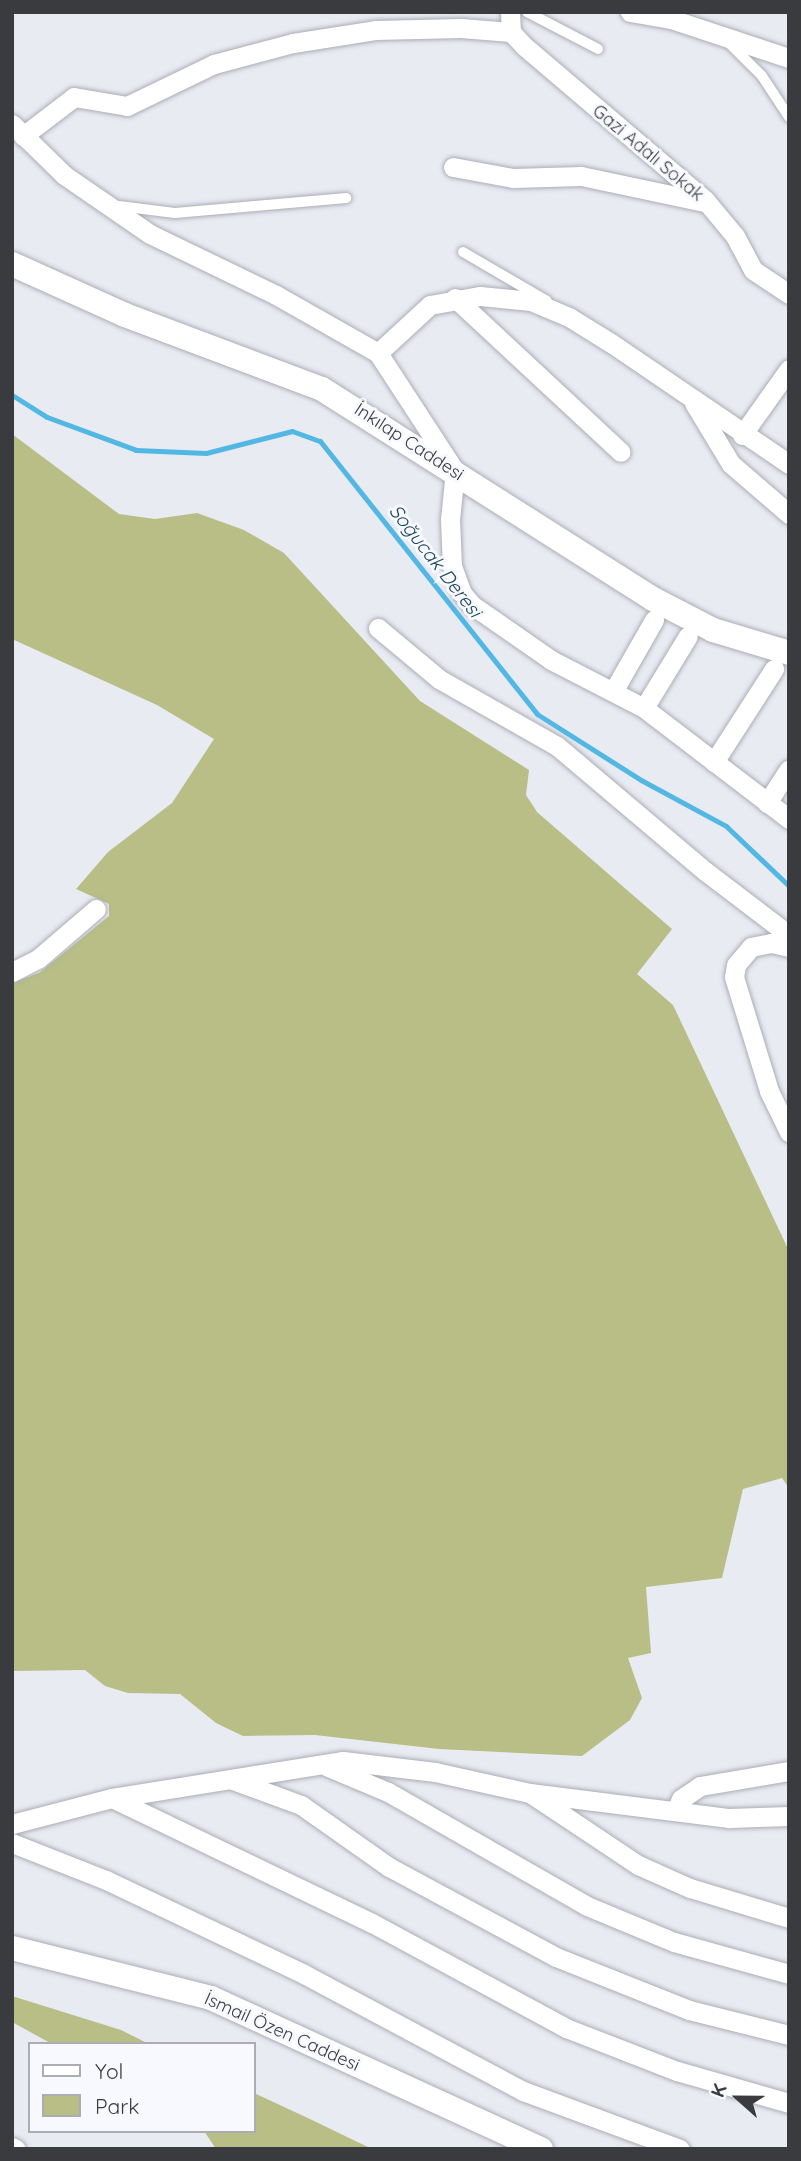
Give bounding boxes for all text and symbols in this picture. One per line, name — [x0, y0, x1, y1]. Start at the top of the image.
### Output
street label: Gazi Adalı Sokak — [588, 100, 708, 206]
street label: İnkılap Caddesi — [350, 399, 468, 485]
water label: Soğucak Deresi — [384, 500, 486, 622]
street label: İsmail Özen Caddesi — [201, 1988, 363, 2076]
legend — [28, 2042, 256, 2133]
text: Yol — [95, 2058, 123, 2084]
north arrow — [703, 2063, 773, 2133]
text: K — [705, 2080, 732, 2101]
text: Park — [95, 2093, 139, 2119]

